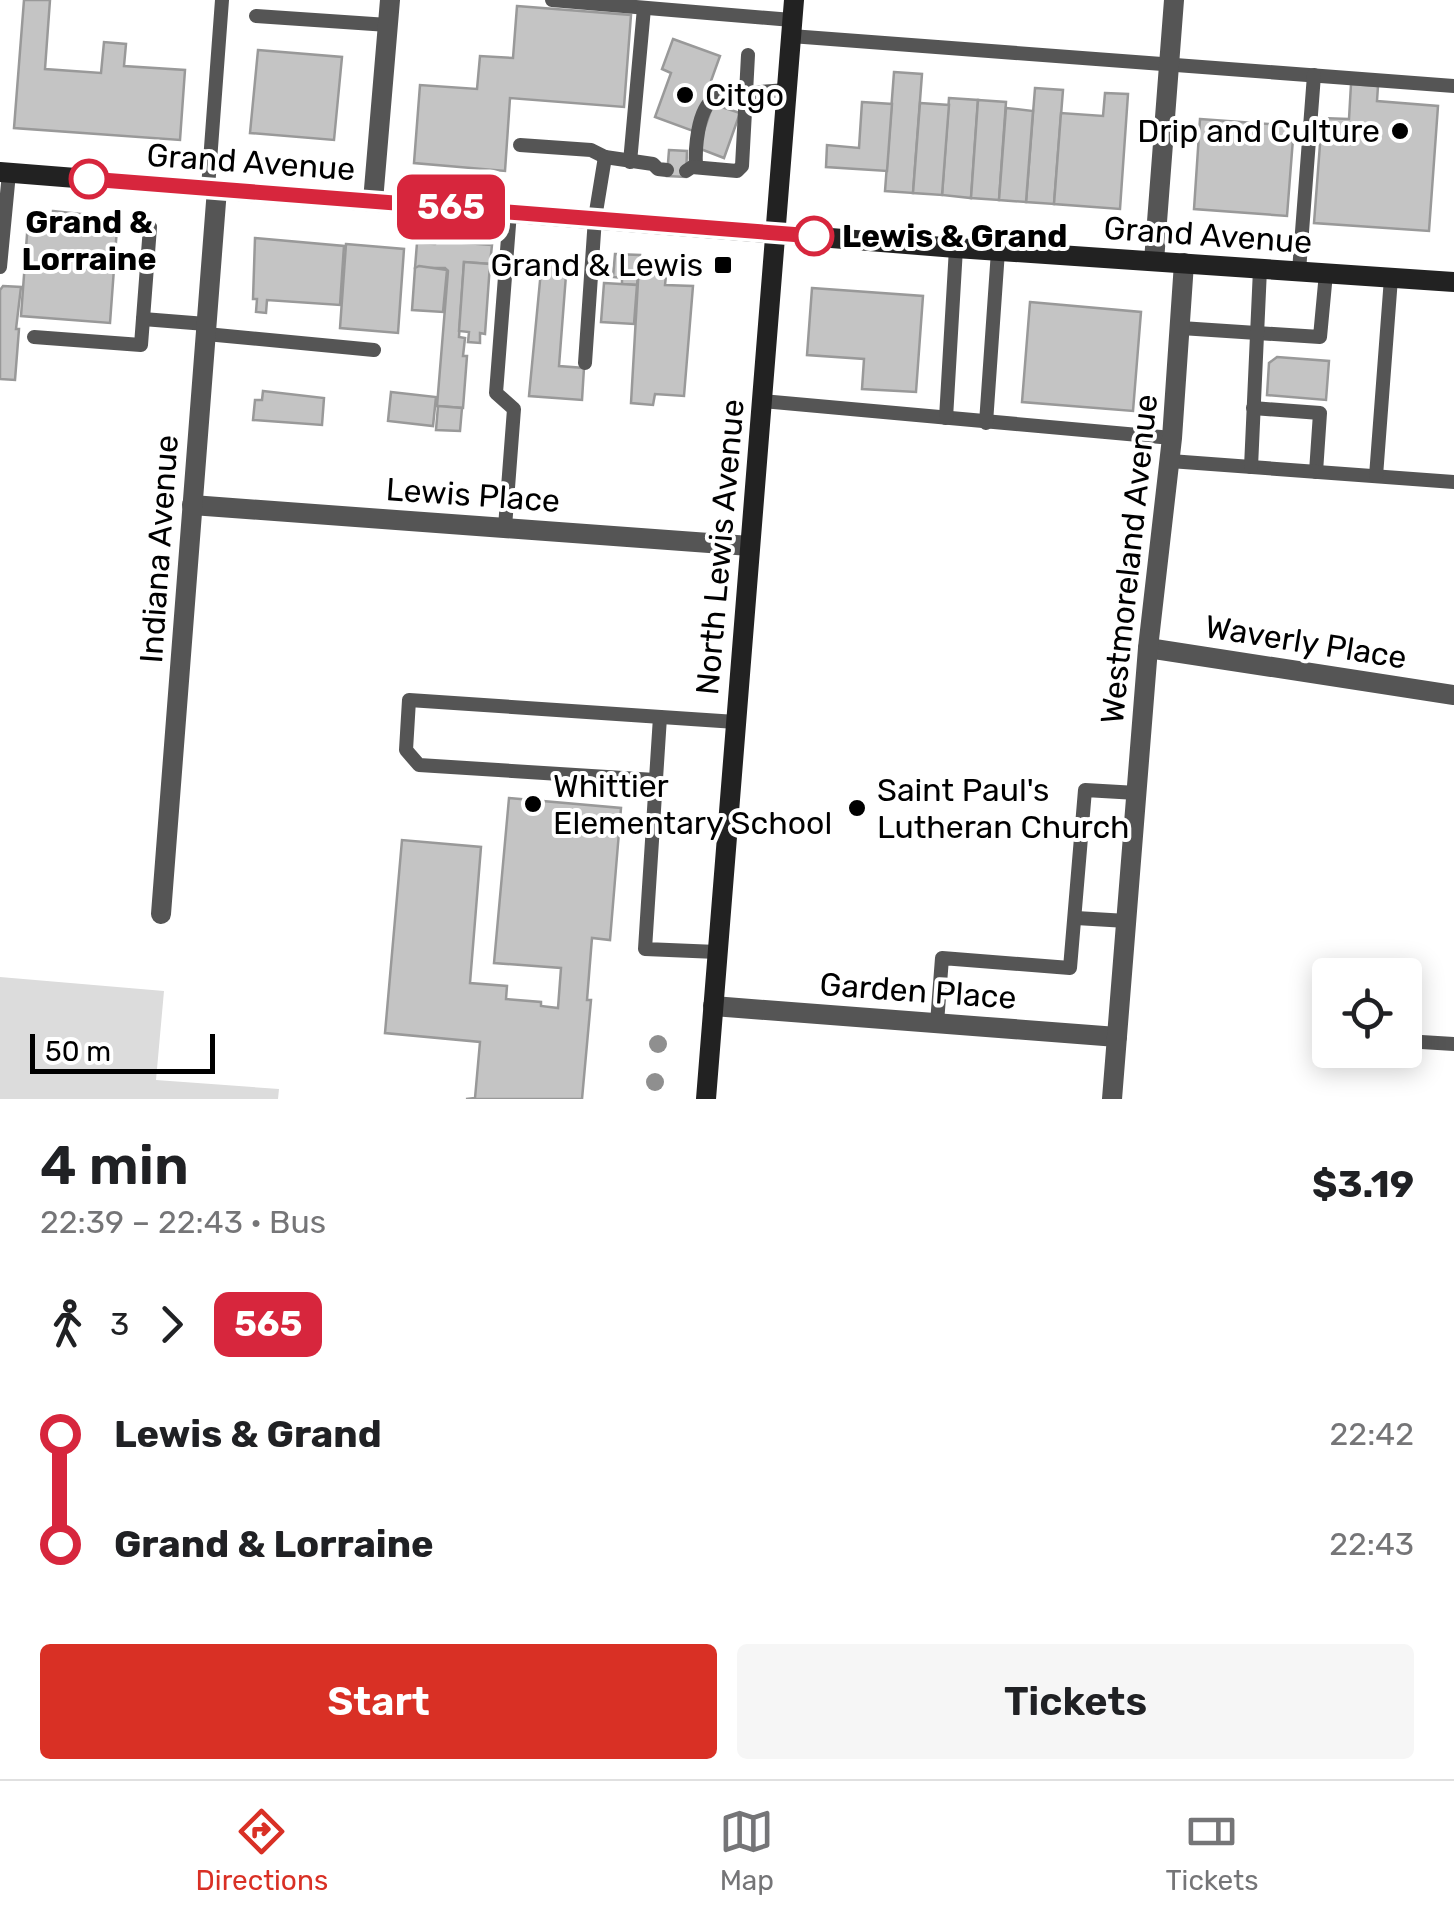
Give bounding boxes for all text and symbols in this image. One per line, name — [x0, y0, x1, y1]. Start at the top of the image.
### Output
place label: Citgo — [705, 76, 784, 114]
marker: Citgo — [674, 84, 696, 106]
place label: Drip and Culture — [1137, 112, 1380, 150]
marker: Drip and Culture — [1389, 120, 1411, 142]
street label: Grand Avenue — [145, 136, 357, 188]
marker: Grand & Lorraine — [70, 160, 108, 198]
line badge: 565 — [394, 174, 508, 240]
text: 565 — [417, 186, 485, 228]
place label: Grand & Lorraine — [22, 203, 156, 278]
street label: Grand Avenue — [1102, 209, 1314, 261]
marker: Lewis & Grand — [795, 217, 833, 255]
place label: Lewis & Grand — [842, 217, 1067, 255]
place label: Grand & Lewis — [490, 246, 703, 284]
marker: Grand & Lewis — [712, 254, 734, 276]
street label: Westmoreland Avenue — [1093, 392, 1165, 726]
street label: North Lewis Avenue — [688, 398, 752, 696]
street label: Indiana Avenue — [132, 434, 186, 664]
street label: Lewis Place — [385, 470, 561, 520]
street label: Waverly Place — [1203, 607, 1409, 677]
place label: Whittier Elementary School — [553, 767, 832, 842]
place label: Saint Paul's Lutheran Church — [877, 771, 1130, 846]
marker: Whittier Elementary School — [522, 793, 544, 815]
marker: Saint Paul's Lutheran Church — [846, 797, 868, 819]
map controls — [1312, 958, 1422, 1068]
button: locate — [1312, 958, 1422, 1068]
street label: Garden Place — [818, 965, 1018, 1017]
scale bar — [30, 1029, 215, 1074]
text: 50 m — [45, 1035, 111, 1068]
text: 4 min — [40, 1133, 189, 1198]
text: $3.19 — [1312, 1161, 1414, 1207]
text: 22:39 – 22:43 · Bus — [40, 1203, 326, 1241]
icon: walk — [40, 1297, 95, 1352]
icon: forward — [144, 1297, 199, 1352]
text: 565 — [234, 1303, 302, 1345]
text: 3 — [110, 1305, 129, 1343]
text: Lewis & Grand — [114, 1411, 382, 1457]
text: 22:42 — [1330, 1415, 1414, 1453]
text: Grand & Lorraine — [114, 1521, 434, 1567]
text: 22:43 — [1329, 1525, 1414, 1563]
button: Start — [40, 1644, 717, 1759]
button: Tickets — [737, 1644, 1414, 1759]
tab: Directions — [196, 1804, 328, 1897]
tab: Map — [719, 1804, 774, 1897]
tab: Tickets — [1165, 1804, 1258, 1897]

